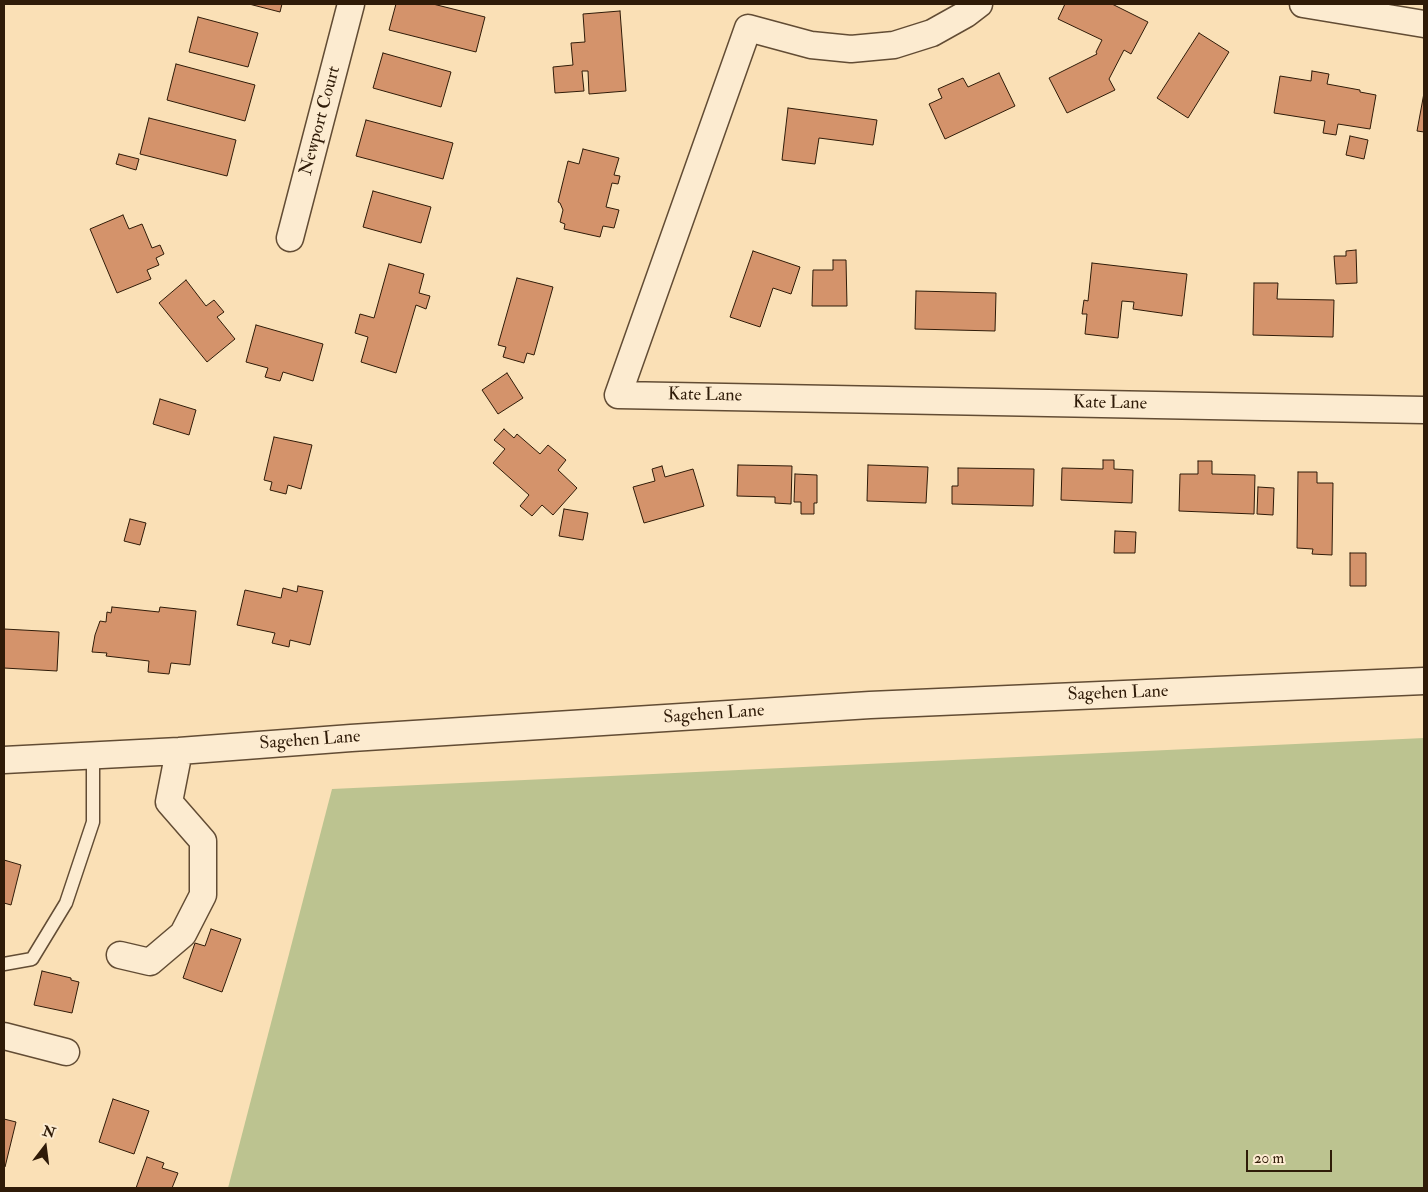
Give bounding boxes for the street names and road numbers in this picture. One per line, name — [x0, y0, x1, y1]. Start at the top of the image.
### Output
street label: Newport Court — [296, 64, 346, 178]
street label: Kate Lane — [668, 385, 742, 407]
street label: Kate Lane — [1073, 393, 1147, 415]
street label: Sagehen Lane — [1067, 681, 1169, 707]
street label: Sagehen Lane — [663, 701, 765, 729]
street label: Sagehen Lane — [259, 727, 361, 755]

